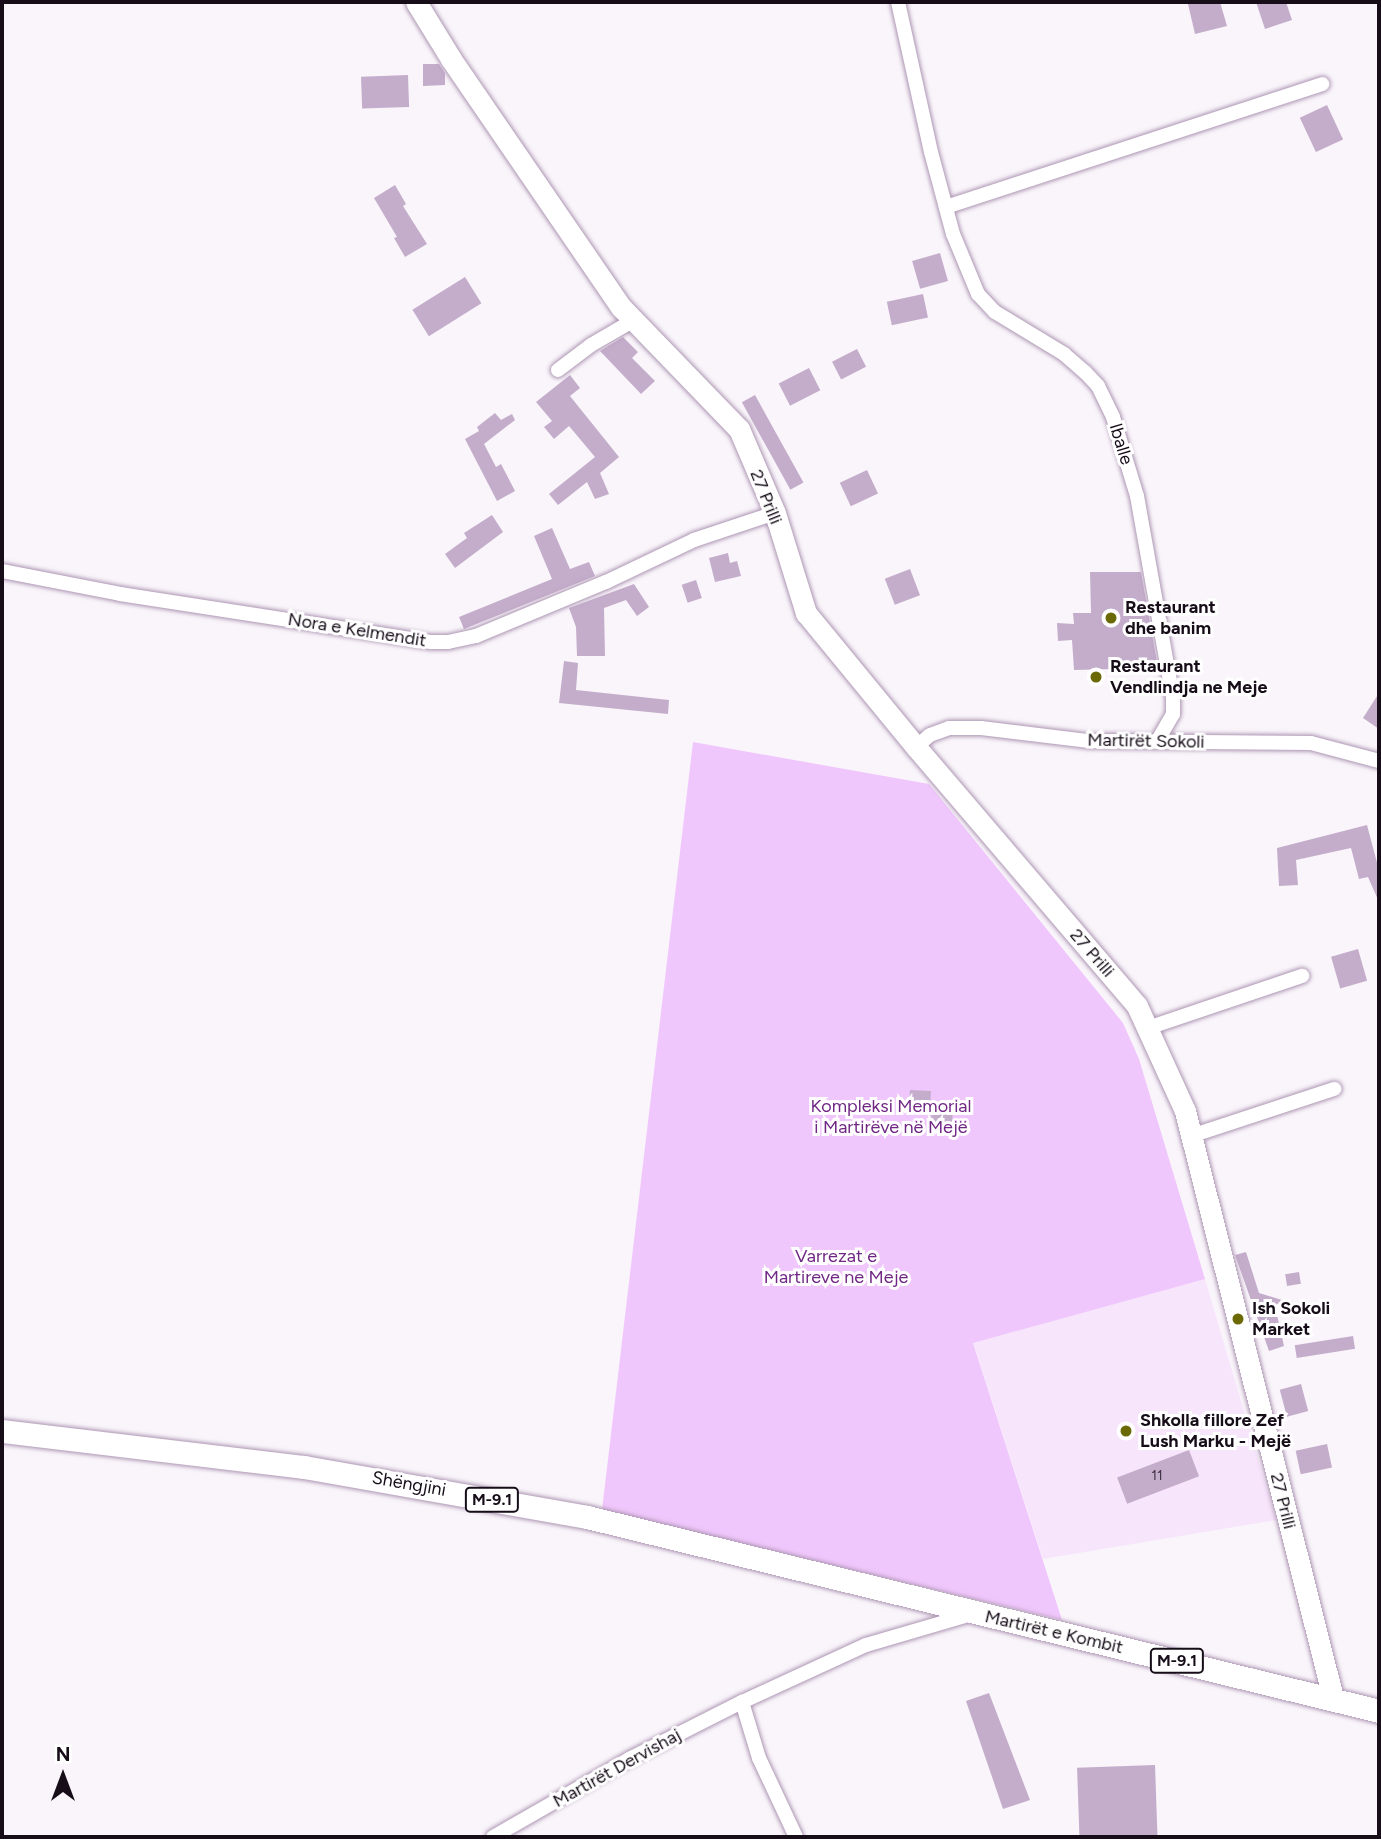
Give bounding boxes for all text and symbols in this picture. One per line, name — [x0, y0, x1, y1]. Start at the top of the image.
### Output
street label: Iballe — [1104, 421, 1138, 467]
street label: 27 Prilli — [745, 467, 787, 527]
place label: Restaurant dhe banim — [1125, 597, 1216, 640]
street label: Nora e Kelmendit — [286, 608, 428, 652]
marker: Restaurant dhe banim — [1103, 610, 1119, 626]
place label: Restaurant Vendlindja ne Meje — [1110, 656, 1267, 698]
marker: Restaurant Vendlindja ne Meje — [1088, 669, 1104, 685]
street label: Martirët Sokoli — [1087, 729, 1205, 753]
street label: 27 Prilli — [1065, 924, 1119, 982]
park label: Kompleksi Memorial i Martirëve në Mejë — [811, 1096, 971, 1138]
park label: Varrezat e Martireve ne Meje — [764, 1246, 908, 1288]
place label: Ish Sokoli Market — [1252, 1298, 1330, 1340]
marker: Ish Sokoli Market — [1230, 1311, 1246, 1327]
place label: Shkolla fillore Zef Lush Marku - Mejë — [1140, 1410, 1291, 1452]
marker: Shkolla fillore Zef Lush Marku - Mejë — [1118, 1423, 1134, 1439]
street label: Shëngjini — [370, 1467, 448, 1501]
house number: 11 — [1151, 1468, 1163, 1484]
street label: 27 Prilli — [1266, 1471, 1300, 1531]
road number: M-9.1 — [464, 1488, 520, 1512]
street label: Martirët e Kombit — [983, 1606, 1125, 1658]
road number: M-9.1 — [1149, 1648, 1205, 1674]
street label: Martirët Dervishaj — [549, 1724, 685, 1812]
north arrow — [28, 1741, 98, 1811]
text: N — [56, 1743, 70, 1766]

